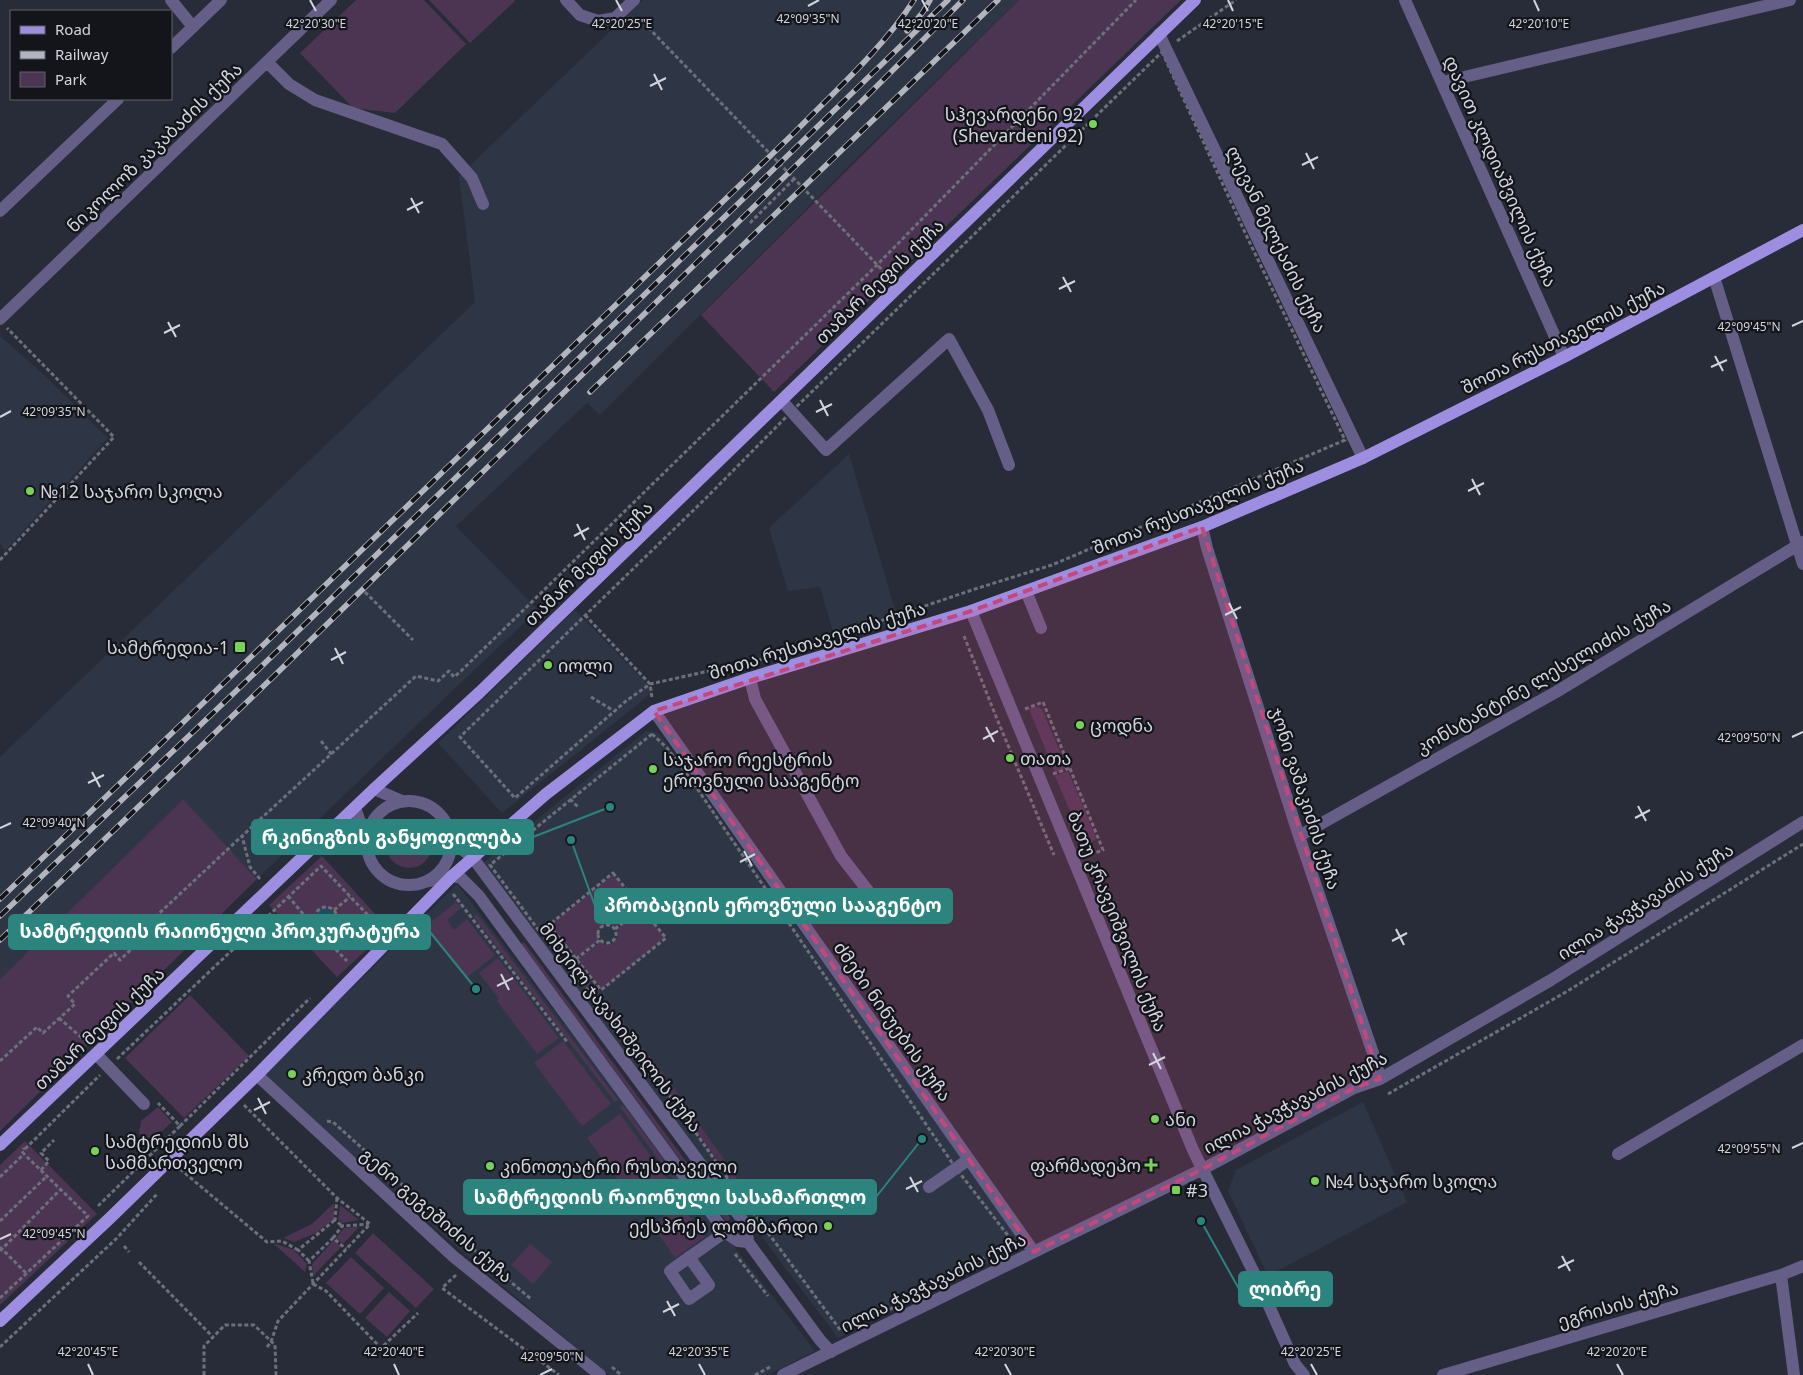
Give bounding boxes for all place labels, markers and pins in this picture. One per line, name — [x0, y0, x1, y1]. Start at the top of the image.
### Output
place label: სჰევარდენი 92 (Shevardeni 92) — [945, 102, 1083, 147]
marker: სჰევარდენი 92 (Shevardeni 92) — [1087, 118, 1099, 130]
place label: №12 საჯარო სკოლა — [40, 479, 223, 503]
marker: №12 საჯარო სკოლა — [24, 485, 36, 497]
place label: სამტრედია-1 — [107, 635, 229, 659]
marker: სამტრედია-1 — [233, 640, 247, 654]
place label: იოლი — [558, 653, 613, 677]
marker: იოლი — [542, 659, 554, 671]
place label: ცოდნა — [1090, 713, 1153, 737]
marker: ცოდნა — [1074, 719, 1086, 731]
place label: თათა — [1020, 746, 1071, 770]
place label: საჯარო რეესტრის ეროვნული სააგენტო — [663, 747, 859, 792]
marker: თათა — [1004, 752, 1016, 764]
marker: საჯარო რეესტრის ეროვნული სააგენტო — [647, 763, 659, 775]
callout: რკინიგზის განყოფილება — [252, 820, 533, 854]
callout: პრობაციის ეროვნული სააგენტო — [595, 889, 952, 923]
callout: სამტრედიის რაიონული პროკურატურა — [9, 915, 430, 949]
place label: კრედო ბანკი — [302, 1062, 424, 1086]
marker: კრედო ბანკი — [286, 1068, 298, 1080]
place label: ანი — [1165, 1107, 1196, 1131]
marker: ანი — [1149, 1113, 1161, 1125]
place label: სამტრედიის შს სამმართველო — [105, 1129, 249, 1174]
marker: სამტრედიის შს სამმართველო — [89, 1145, 101, 1157]
place label: ფარმადეპო — [1030, 1153, 1141, 1177]
place label: კინოთეატრი რუსთაველი — [500, 1154, 737, 1178]
marker: ფარმადეპო — [1145, 1159, 1157, 1171]
marker: კინოთეატრი რუსთაველი — [484, 1160, 496, 1172]
place label: №4 საჯარო სკოლა — [1325, 1169, 1497, 1193]
marker: №4 საჯარო სკოლა — [1309, 1175, 1321, 1187]
place label: #3 — [1186, 1178, 1208, 1202]
callout: სამტრედიის რაიონული სასამართლო — [464, 1180, 876, 1214]
marker: #3 — [1170, 1184, 1182, 1196]
place label: ექსპრეს ლომბარდი — [629, 1214, 818, 1238]
marker: ექსპრეს ლომბარდი — [822, 1220, 834, 1232]
callout: ლიბრე — [1239, 1272, 1332, 1306]

